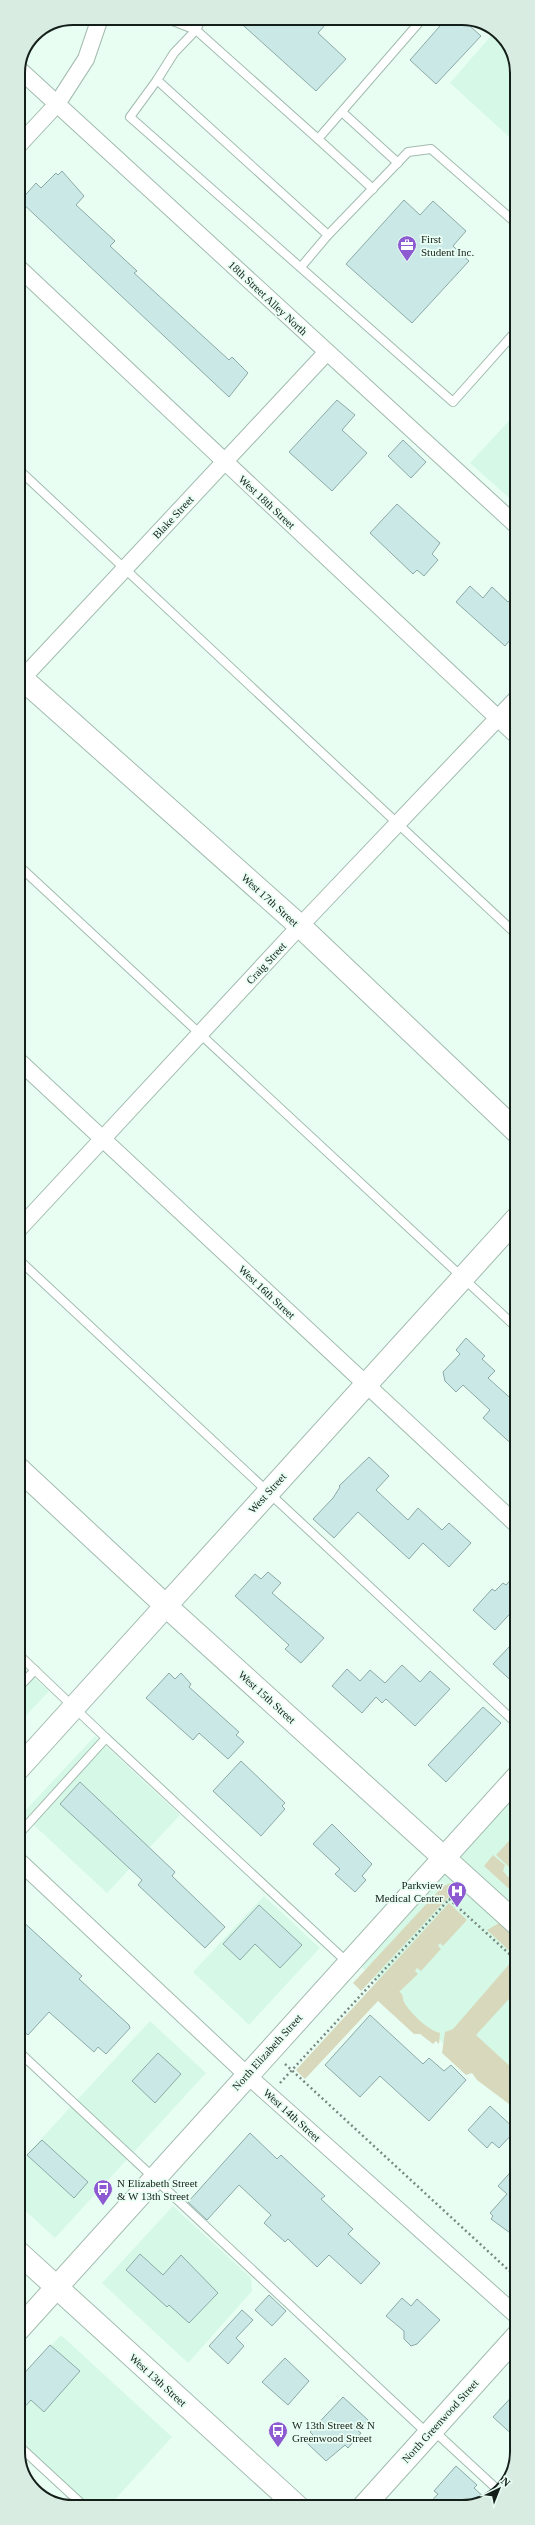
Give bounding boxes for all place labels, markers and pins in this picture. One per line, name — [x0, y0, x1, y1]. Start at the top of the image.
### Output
place label: First Student Inc. — [421, 233, 474, 258]
office icon: First Student Inc. — [396, 234, 418, 262]
place label: Parkview Medical Center — [375, 1879, 443, 1904]
hospital icon: Parkview Medical Center — [446, 1880, 468, 1908]
place label: N Elizabeth Street & W 13th Street — [117, 2177, 198, 2202]
bus stop icon: N Elizabeth Street & W 13th Street — [92, 2178, 114, 2206]
place label: W 13th Street & N Greenwood Street — [292, 2419, 375, 2444]
bus stop icon: W 13th Street & N Greenwood Street — [267, 2420, 289, 2448]

